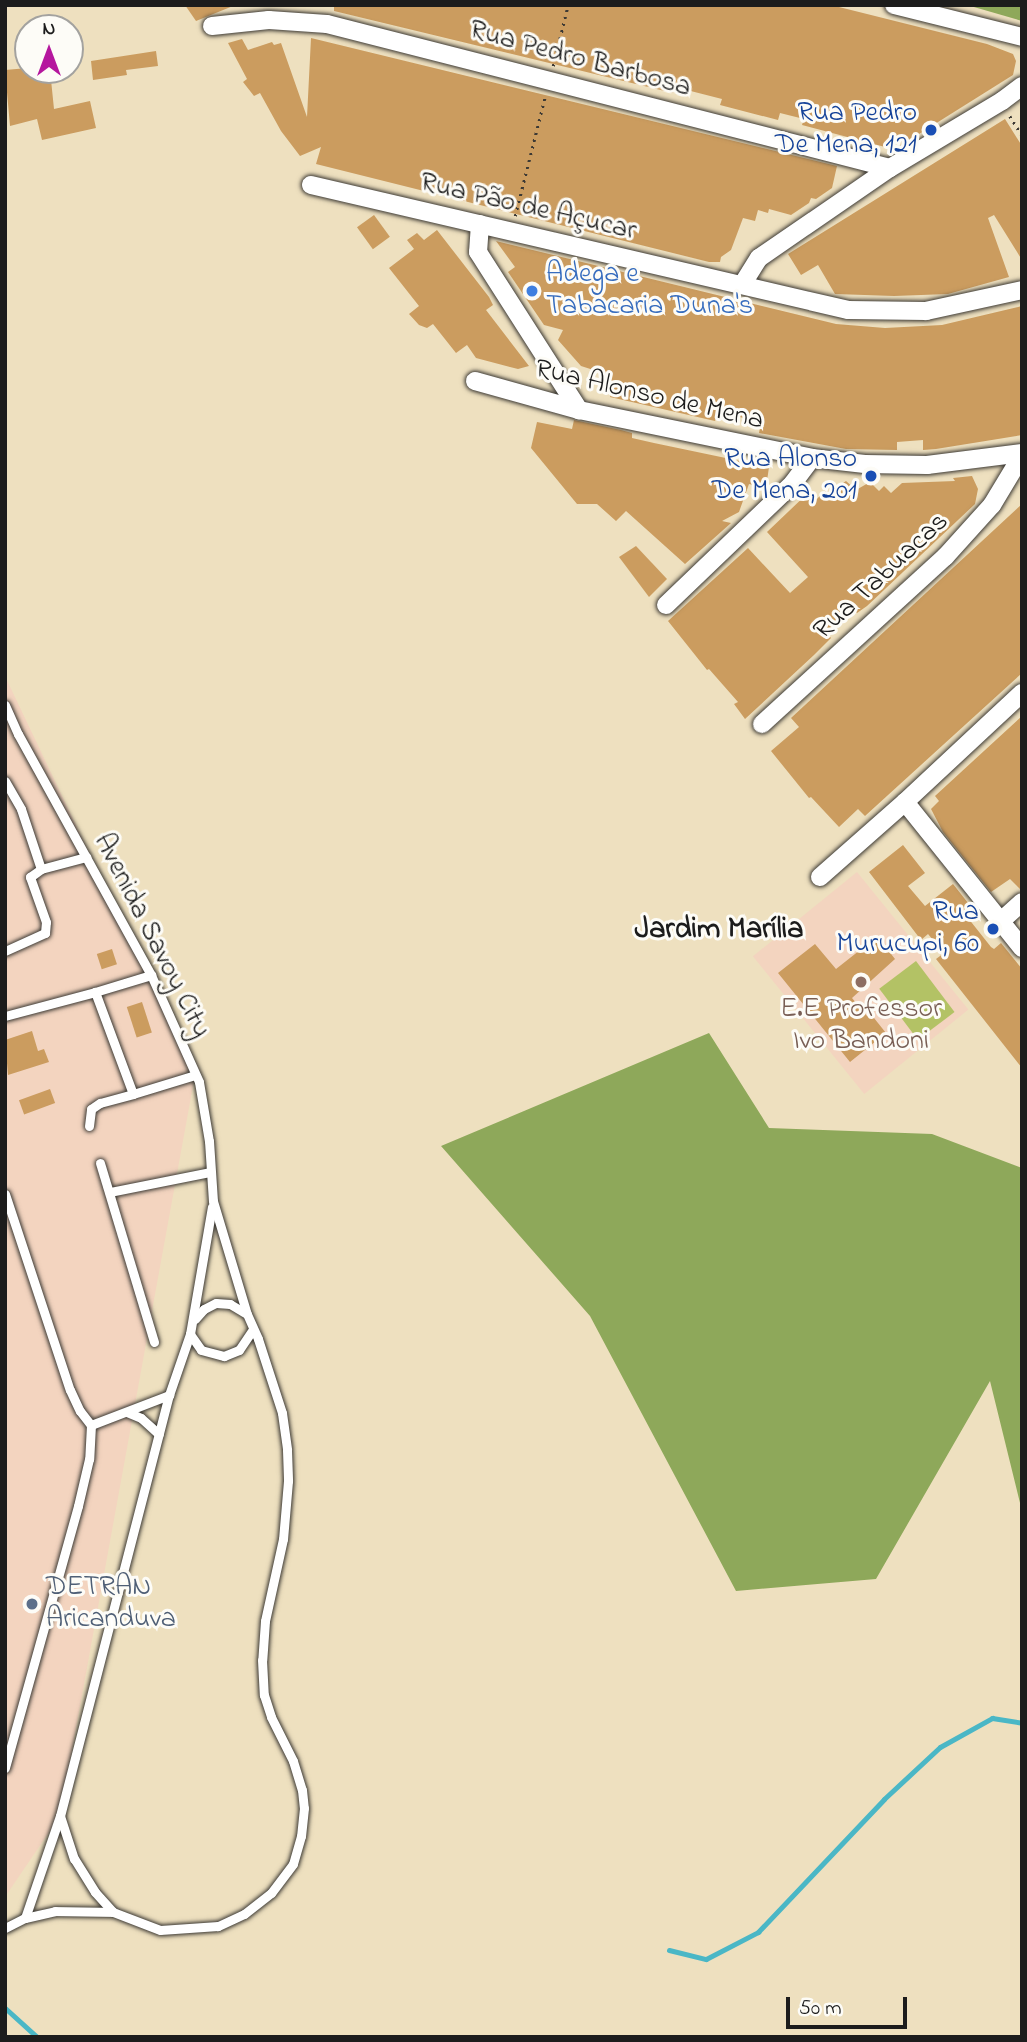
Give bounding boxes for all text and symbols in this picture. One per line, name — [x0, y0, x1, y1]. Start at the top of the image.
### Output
north arrow — [14, 14, 84, 84]
street label: Rua Pedro Barbosa — [466, 14, 694, 106]
text: N — [43, 16, 55, 43]
place label: Rua Pedro De Mena, 121 — [775, 97, 917, 163]
marker: Rua Pedro De Mena, 121 — [923, 122, 939, 138]
street label: Rua Pão de Açucar — [417, 167, 639, 249]
place label: Adega e Tabacaria Duna's — [546, 258, 753, 324]
marker: Adega e Tabacaria Duna's — [524, 283, 540, 299]
street label: Rua Alonso de Mena — [532, 353, 766, 439]
place label: Rua Alonso De Mena, 201 — [712, 443, 857, 509]
marker: Rua Alonso De Mena, 201 — [863, 468, 879, 484]
street label: Rua Tabuacas — [808, 506, 956, 648]
street label: Avenida Savoy City — [85, 828, 217, 1044]
place label: Rua Murucupi, 60 — [837, 896, 979, 962]
district label: Jardim Marília — [635, 912, 803, 948]
marker: Rua Murucupi, 60 — [985, 921, 1001, 937]
marker: E.E Professor Ivo Bandoni — [853, 974, 869, 990]
place label: E.E Professor Ivo Bandoni — [780, 993, 942, 1059]
place label: DETRAN Aricanduva — [46, 1571, 176, 1637]
marker: DETRAN Aricanduva — [24, 1596, 40, 1612]
scale bar — [789, 1982, 910, 2026]
text: 50 m — [799, 1994, 842, 2024]

